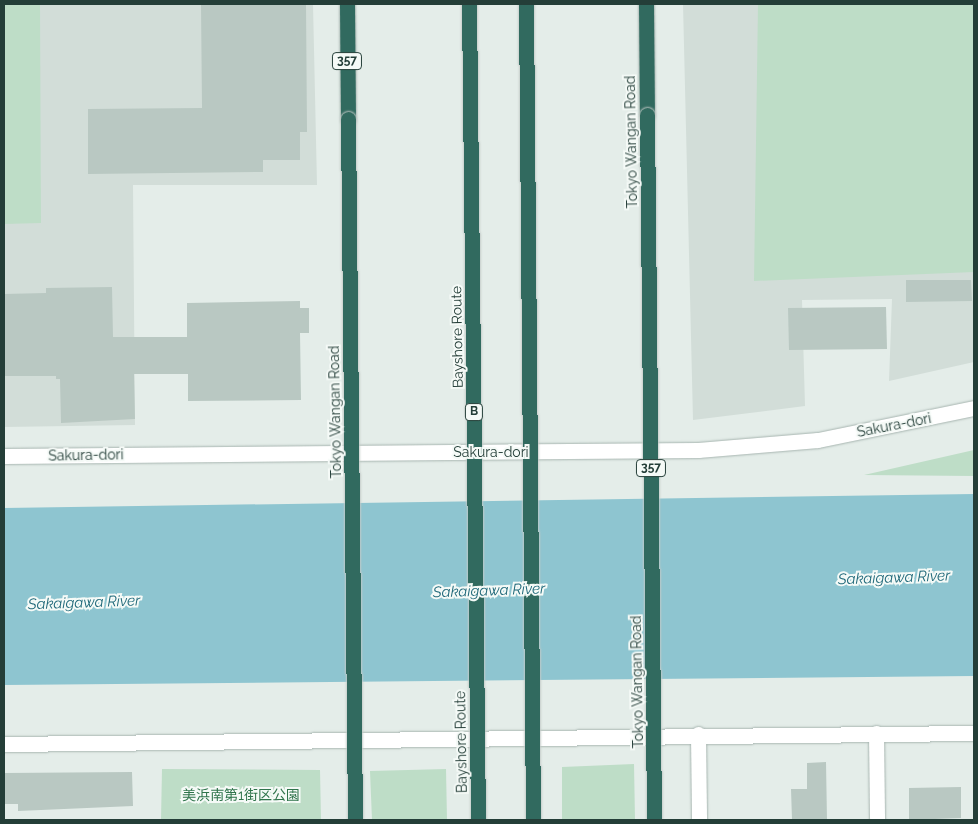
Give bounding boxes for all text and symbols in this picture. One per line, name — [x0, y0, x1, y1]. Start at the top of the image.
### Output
road number: 357 — [331, 51, 363, 70]
street label: Tokyo Wangan Road — [621, 75, 641, 209]
street label: Bayshore Route — [448, 286, 466, 388]
street label: Tokyo Wangan Road — [325, 345, 345, 479]
road number: B — [464, 402, 484, 422]
street label: Sakura-dori — [855, 410, 933, 440]
street label: Sakura-dori — [453, 444, 529, 460]
street label: Sakura-dori — [48, 446, 124, 464]
road number: 357 — [635, 458, 667, 478]
water label: Sakaigawa River — [837, 567, 951, 589]
water label: Sakaigawa River — [432, 580, 546, 602]
water label: Sakaigawa River — [27, 592, 141, 614]
street label: Tokyo Wangan Road — [627, 615, 647, 749]
street label: Bayshore Route — [452, 691, 470, 793]
park label: 美浜南第1街区公園 — [182, 787, 300, 803]

